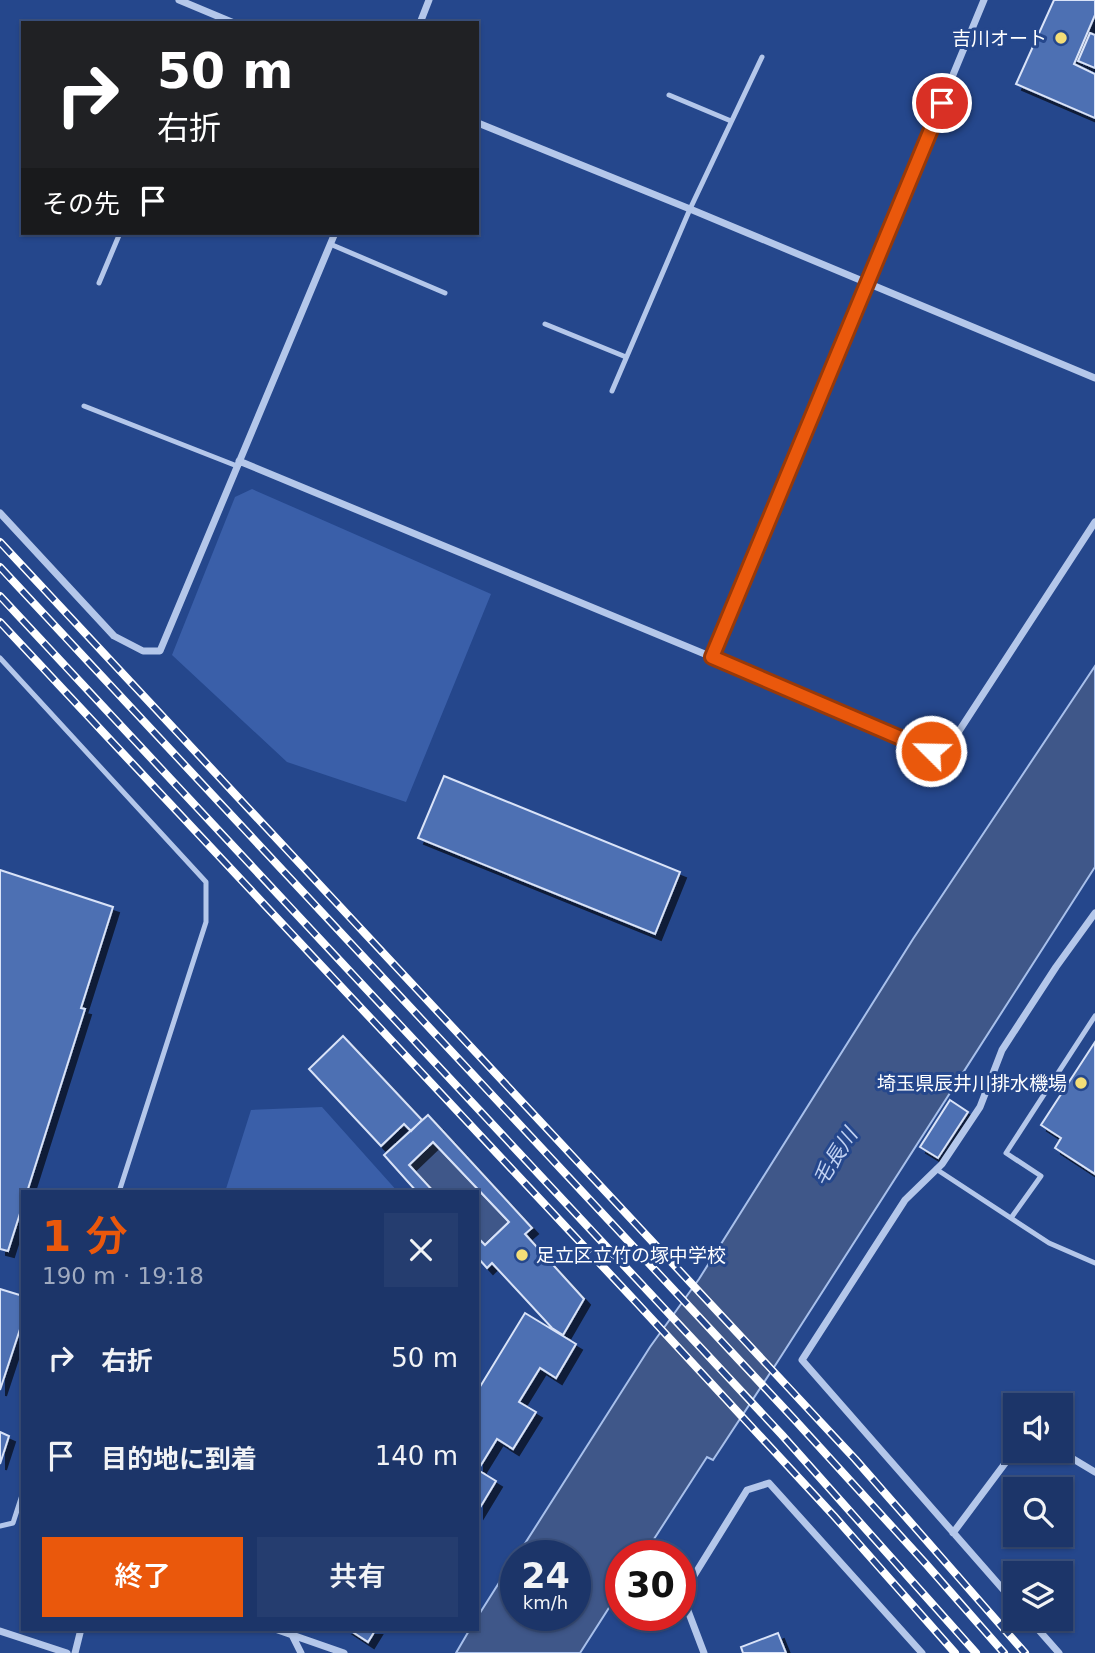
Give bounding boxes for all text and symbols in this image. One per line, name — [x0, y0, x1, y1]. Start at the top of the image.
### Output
place label: 吉川オート — [952, 27, 1047, 49]
marker: 吉川オート — [1053, 30, 1069, 46]
text: 50 m — [157, 43, 293, 100]
icon: right — [42, 49, 133, 140]
pin — [912, 73, 972, 133]
icon: arrive — [923, 84, 961, 122]
text: 右折 — [157, 109, 221, 147]
icon: arrive — [134, 182, 172, 220]
text: その先 — [42, 189, 120, 219]
position arrow — [894, 714, 968, 788]
place label: 埼玉県辰井川排水機場 — [877, 1072, 1067, 1094]
marker: 埼玉県辰井川排水機場 — [1073, 1075, 1089, 1091]
water label: 毛長川 — [808, 1122, 863, 1190]
text: 1 分 — [42, 1212, 128, 1261]
button: close — [384, 1213, 458, 1287]
place label: 足立区立竹の塚中学校 — [536, 1244, 726, 1266]
marker: 足立区立竹の塚中学校 — [514, 1247, 530, 1263]
text: 190 m · 19:18 — [42, 1263, 204, 1289]
icon: right — [42, 1339, 80, 1377]
text: 50 m — [391, 1343, 458, 1373]
text: 右折 — [101, 1346, 153, 1376]
map controls — [1003, 1393, 1073, 1631]
button: sound — [1003, 1393, 1073, 1463]
icon: arrive — [42, 1437, 80, 1475]
text: 140 m — [375, 1441, 458, 1471]
text: 目的地に到着 — [101, 1444, 257, 1474]
button: search — [1003, 1477, 1073, 1547]
button: 終了 — [42, 1537, 243, 1617]
button: 共有 — [257, 1537, 458, 1617]
speed limit sign: 30 — [605, 1540, 696, 1631]
text: 24 — [521, 1556, 570, 1596]
button: layers — [1003, 1561, 1073, 1631]
text: km/h — [523, 1592, 568, 1613]

